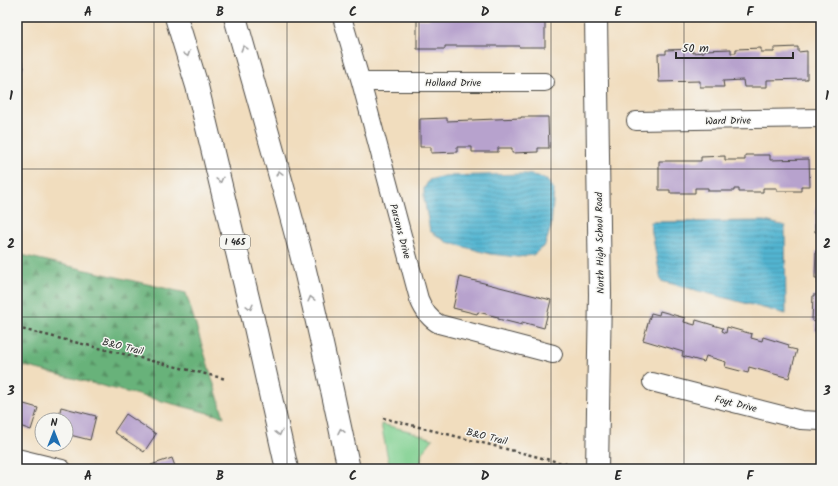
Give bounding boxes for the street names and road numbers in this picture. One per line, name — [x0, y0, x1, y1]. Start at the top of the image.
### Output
street label: Holland Drive — [425, 75, 482, 91]
street label: Ward Drive — [705, 113, 751, 129]
street label: North High School Road — [591, 191, 609, 294]
street label: Parsons Drive — [385, 202, 415, 261]
road number: I 465 — [220, 235, 250, 249]
street label: B&O Trail — [101, 334, 145, 360]
street label: Foyt Drive — [713, 391, 759, 417]
street label: B&O Trail — [465, 424, 509, 450]

